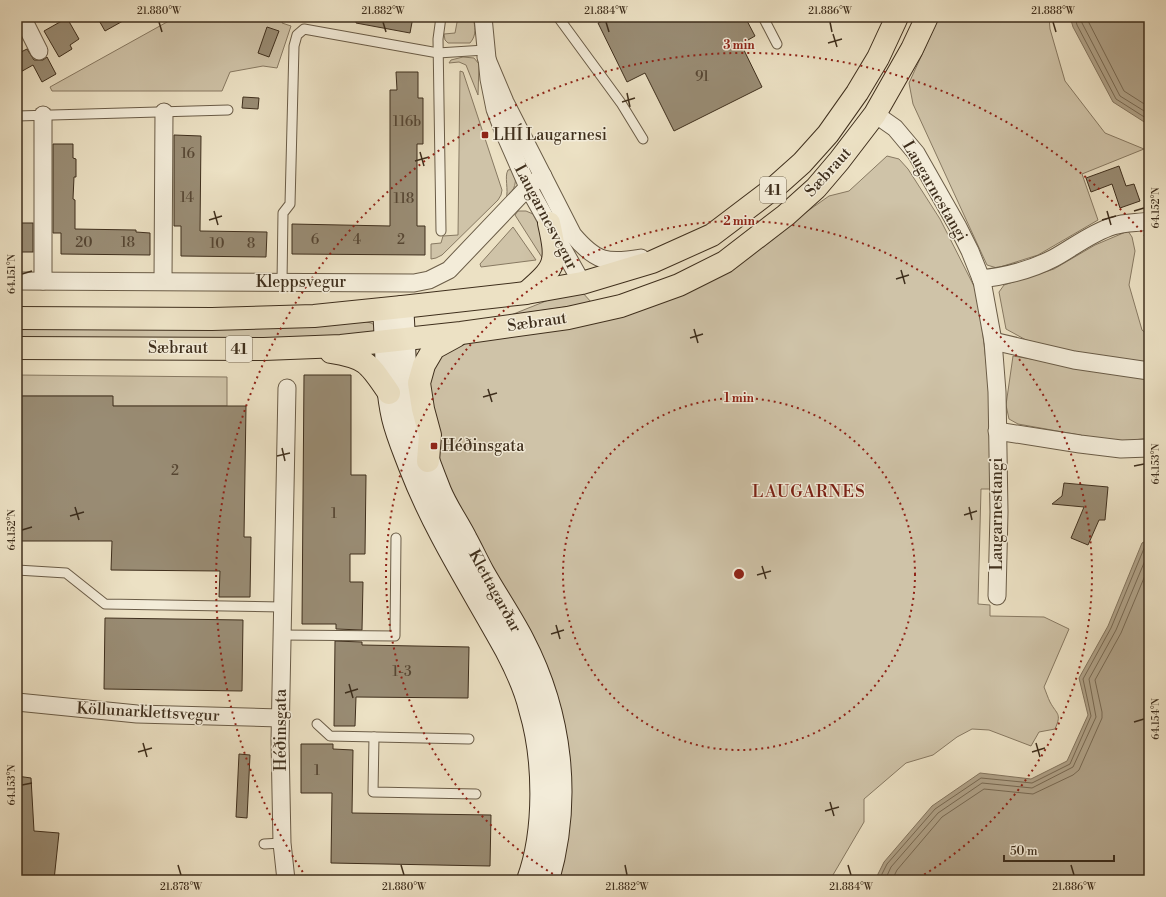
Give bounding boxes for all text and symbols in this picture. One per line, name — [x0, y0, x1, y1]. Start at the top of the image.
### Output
text: 21.880°W — [137, 5, 182, 17]
text: 21.882°W — [361, 5, 406, 17]
text: 21.884°W — [584, 5, 629, 17]
text: 21.886°W — [808, 5, 853, 17]
text: 21.888°W — [1031, 5, 1076, 17]
text: 3 min — [723, 38, 755, 53]
house number: 91 — [695, 68, 709, 86]
house number: 116b — [393, 113, 421, 131]
place label: LHÍ Laugarnesi — [493, 123, 607, 145]
marker: LHÍ Laugarnesi — [480, 130, 490, 140]
street label: Laugarnestangi — [898, 137, 972, 245]
street label: Sæbraut — [800, 143, 856, 201]
house number: 16 — [181, 145, 196, 163]
street label: Laugarnesvegur — [510, 161, 582, 273]
road number: 41 — [760, 177, 786, 203]
text: 64.152°N — [1150, 187, 1162, 229]
house number: 14 — [180, 189, 194, 207]
house number: 118 — [394, 190, 414, 208]
text: 2 min — [723, 214, 755, 229]
house number: 6 — [311, 231, 320, 249]
house number: 4 — [353, 231, 361, 249]
house number: 2 — [397, 231, 405, 249]
house number: 20 — [75, 234, 93, 252]
house number: 18 — [121, 234, 135, 252]
house number: 10 — [210, 235, 224, 253]
house number: 8 — [247, 235, 255, 253]
text: 64.151°N — [6, 254, 18, 294]
street label: Kleppsvegur — [256, 272, 346, 292]
street label: Sæbraut — [506, 308, 568, 336]
road number: 41 — [226, 336, 252, 362]
street label: Sæbraut — [148, 338, 208, 358]
text: 1 min — [724, 391, 755, 406]
place label: Héðinsgata — [442, 436, 525, 456]
marker: Héðinsgata — [429, 441, 439, 451]
text: 64.153°N — [1150, 443, 1162, 485]
street label: Laugarnestangi — [987, 457, 1007, 571]
house number: 2 — [171, 462, 179, 480]
district label: LAUGARNES — [752, 481, 866, 503]
house number: 1 — [331, 505, 337, 523]
text: 64.152°N — [6, 509, 18, 551]
street label: Klettagarðar — [464, 546, 526, 636]
centre of rings — [732, 567, 746, 581]
house number: 1-3 — [392, 663, 412, 681]
street label: Héðinsgata — [271, 688, 291, 771]
street label: Köllunarklettsvegur — [76, 698, 220, 726]
text: 64.154°N — [1150, 698, 1162, 740]
house number: 1 — [314, 762, 320, 780]
text: 64.153°N — [6, 764, 18, 806]
scale bar — [1004, 837, 1114, 863]
text: 50 m — [1010, 844, 1038, 859]
text: 21.878°W — [160, 881, 203, 893]
text: 21.880°W — [382, 881, 427, 893]
text: 21.882°W — [605, 881, 650, 893]
text: 21.884°W — [829, 881, 874, 893]
text: 21.886°W — [1052, 881, 1097, 893]

